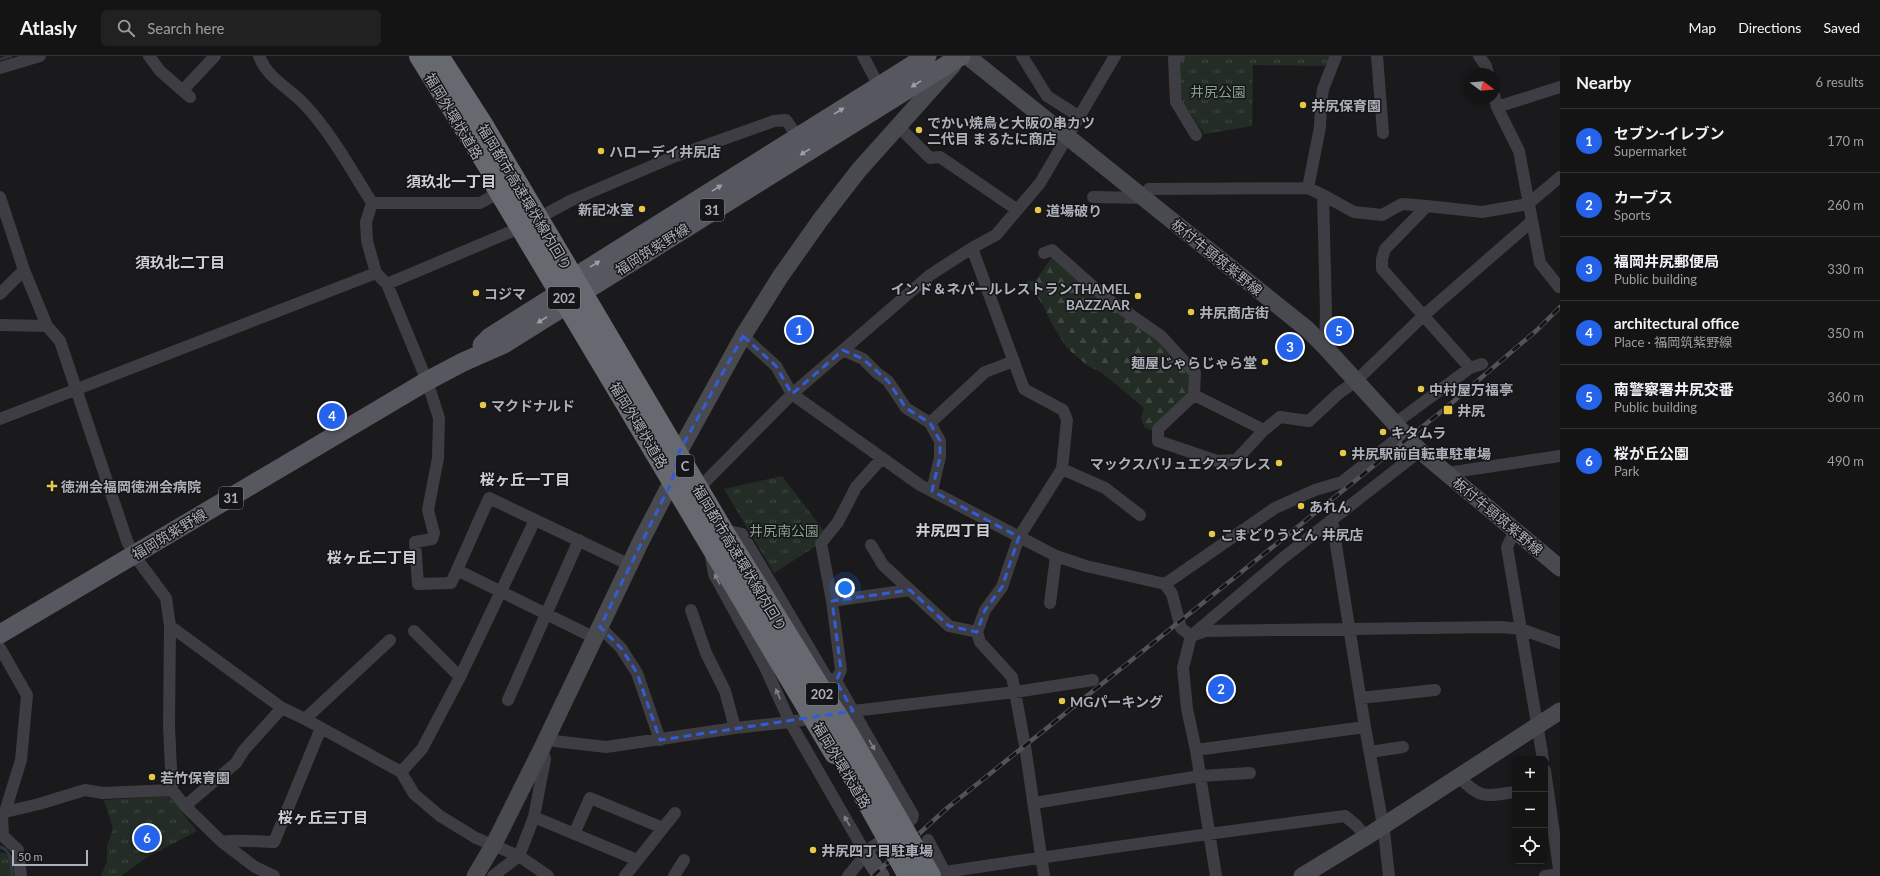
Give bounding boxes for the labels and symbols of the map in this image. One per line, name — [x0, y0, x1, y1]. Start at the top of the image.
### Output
north arrow — [1464, 68, 1500, 104]
street label: 福岡外環状道路 — [421, 70, 487, 162]
one-way arrow — [910, 80, 922, 87]
park label: 井尻公園 — [1190, 83, 1246, 100]
place label: 井尻保育園 — [1311, 97, 1381, 114]
marker: 井尻保育園 — [1298, 100, 1308, 110]
one-way arrow — [833, 108, 845, 115]
place label: でかい焼鳥と大阪の串カツ 二代目 まるたに商店 — [927, 114, 1095, 147]
street label: 福岡都市高速環状線内回り — [474, 121, 576, 273]
marker: でかい焼鳥と大阪の串カツ 二代目 まるたに商店 — [914, 125, 924, 135]
place label: ハローデイ井尻店 — [609, 143, 721, 160]
marker: ハローデイ井尻店 — [596, 146, 606, 156]
one-way arrow — [800, 148, 810, 156]
district label: 須玖北一丁目 — [406, 172, 496, 190]
one-way arrow — [711, 184, 723, 191]
road number: 31 — [700, 199, 724, 221]
place label: 新記冰室 — [578, 201, 634, 218]
place label: 道場破り — [1046, 202, 1102, 219]
marker: 新記冰室 — [637, 204, 647, 214]
marker: 道場破り — [1033, 205, 1043, 215]
street label: 板付牛頸筑紫野線 — [1168, 215, 1266, 299]
street label: 福岡筑紫野線 — [612, 220, 692, 278]
district label: 須玖北二丁目 — [135, 253, 225, 271]
one-way arrow — [590, 260, 600, 268]
place label: インド＆ネパールレストランTHAMEL BAZZAAR — [891, 280, 1131, 313]
place label: コジマ — [484, 285, 526, 302]
road number: 202 — [548, 287, 580, 309]
marker: コジマ — [471, 288, 481, 298]
marker: インド＆ネパールレストランTHAMEL BAZZAAR — [1133, 291, 1143, 301]
place label: 井尻商店街 — [1199, 304, 1269, 321]
marker: 井尻商店街 — [1186, 307, 1196, 317]
pin: 1 — [786, 315, 812, 345]
pin: 5 — [1326, 316, 1352, 346]
one-way arrow — [536, 317, 548, 324]
pin: 3 — [1277, 332, 1303, 362]
place label: 麺屋じゃらじゃら堂 — [1131, 354, 1257, 371]
marker: 麺屋じゃらじゃら堂 — [1260, 357, 1270, 367]
street label: 福岡外環状道路 — [606, 379, 672, 471]
place label: 中村屋万福亭 — [1429, 381, 1513, 398]
marker: 中村屋万福亭 — [1416, 384, 1426, 394]
place label: マクドナルド — [491, 397, 575, 414]
marker: マクドナルド — [478, 400, 488, 410]
pin: 4 — [319, 401, 345, 431]
place label: 井尻 — [1457, 402, 1485, 419]
marker: 井尻 — [1442, 404, 1454, 416]
place label: キタムラ — [1391, 424, 1446, 441]
marker: キタムラ — [1378, 427, 1388, 437]
place label: 井尻駅前自転車駐車場 — [1351, 445, 1491, 462]
marker: 井尻駅前自転車駐車場 — [1338, 448, 1348, 458]
road number: C — [676, 455, 694, 477]
place label: マックスバリュエクスプレス — [1090, 455, 1271, 472]
marker: マックスバリュエクスプレス — [1274, 458, 1284, 468]
district label: 桜ヶ丘一丁目 — [480, 470, 570, 488]
street label: 板付牛頸筑紫野線 — [1450, 473, 1546, 559]
place label: 徳洲会福岡徳洲会病院 — [61, 478, 201, 495]
marker: 徳洲会福岡徳洲会病院 — [46, 480, 58, 492]
street label: 福岡都市高速環状線内回り — [689, 482, 791, 634]
road number: 31 — [219, 487, 243, 509]
place label: あれん — [1309, 498, 1351, 515]
marker: あれん — [1296, 501, 1306, 511]
street label: 福岡筑紫野線 — [129, 505, 209, 563]
district label: 井尻四丁目 — [915, 521, 991, 539]
park label: 井尻南公園 — [749, 522, 819, 539]
place label: こまどりうどん 井尻店 — [1220, 526, 1363, 543]
marker: こまどりうどん 井尻店 — [1207, 529, 1217, 539]
district label: 桜ヶ丘二丁目 — [327, 548, 417, 566]
one-way arrow — [714, 573, 721, 585]
your location — [835, 578, 855, 598]
pin: 2 — [1208, 674, 1234, 704]
road number: 202 — [806, 683, 838, 705]
one-way arrow — [774, 688, 780, 700]
place label: MGパーキング — [1070, 693, 1163, 710]
marker: MGパーキング — [1057, 696, 1067, 706]
street label: 福岡外環状道路 — [809, 719, 875, 811]
one-way arrow — [869, 739, 876, 751]
place label: 若竹保育園 — [160, 769, 230, 786]
marker: 若竹保育園 — [147, 772, 157, 782]
district label: 桜ヶ丘三丁目 — [278, 808, 368, 826]
one-way arrow — [843, 815, 850, 827]
pin: 6 — [134, 823, 160, 853]
place label: 井尻四丁目駐車場 — [821, 842, 933, 859]
marker: 井尻四丁目駐車場 — [808, 845, 818, 855]
scale bar — [12, 848, 88, 867]

